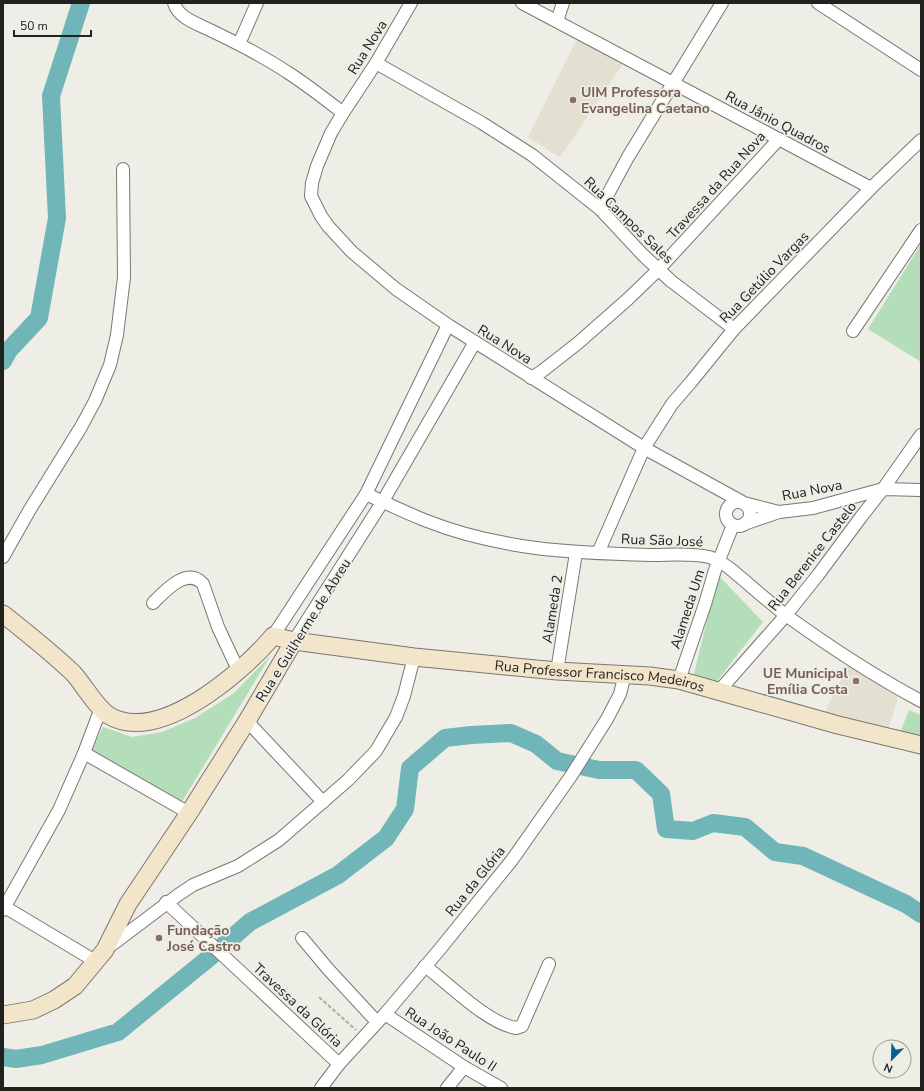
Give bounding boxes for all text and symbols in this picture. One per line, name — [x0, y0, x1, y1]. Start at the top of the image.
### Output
scale bar — [14, 12, 91, 38]
street label: Rua Nova — [343, 16, 392, 78]
text: 50 m — [20, 18, 48, 34]
place label: UIM Professora Evangelina Caetano — [581, 83, 710, 118]
street label: Rua Jânio Quadros — [722, 87, 834, 158]
marker: UIM Professora Evangelina Caetano — [568, 95, 578, 105]
street label: Travessa da Rua Nova — [663, 127, 770, 243]
street label: Rua Campos Sales — [580, 173, 678, 268]
street label: Rua Getúlio Vargas — [716, 227, 813, 327]
street label: Rua Nova — [474, 320, 536, 369]
street label: Rua Nova — [780, 475, 844, 506]
street label: Rua Berenice Castelo — [764, 498, 861, 615]
street label: Rua São José — [621, 530, 703, 551]
street label: Rua e Guilherme de Abreu — [251, 555, 355, 706]
street label: Alameda Um — [666, 567, 709, 651]
street label: Alameda 2 — [538, 574, 567, 645]
street label: Rua Professor Francisco Medeiros — [494, 656, 707, 697]
place label: UE Municipal Emília Costa — [763, 664, 849, 699]
marker: UE Municipal Emília Costa — [851, 676, 861, 686]
street label: Rua da Glória — [441, 842, 510, 920]
place label: Fundação José Castro — [166, 921, 241, 956]
marker: Fundação José Castro — [154, 933, 164, 943]
street label: Travessa da Glória — [249, 959, 346, 1052]
street label: Rua João Paulo II — [401, 1003, 500, 1076]
north arrow — [872, 1039, 912, 1079]
text: N — [882, 1059, 895, 1076]

